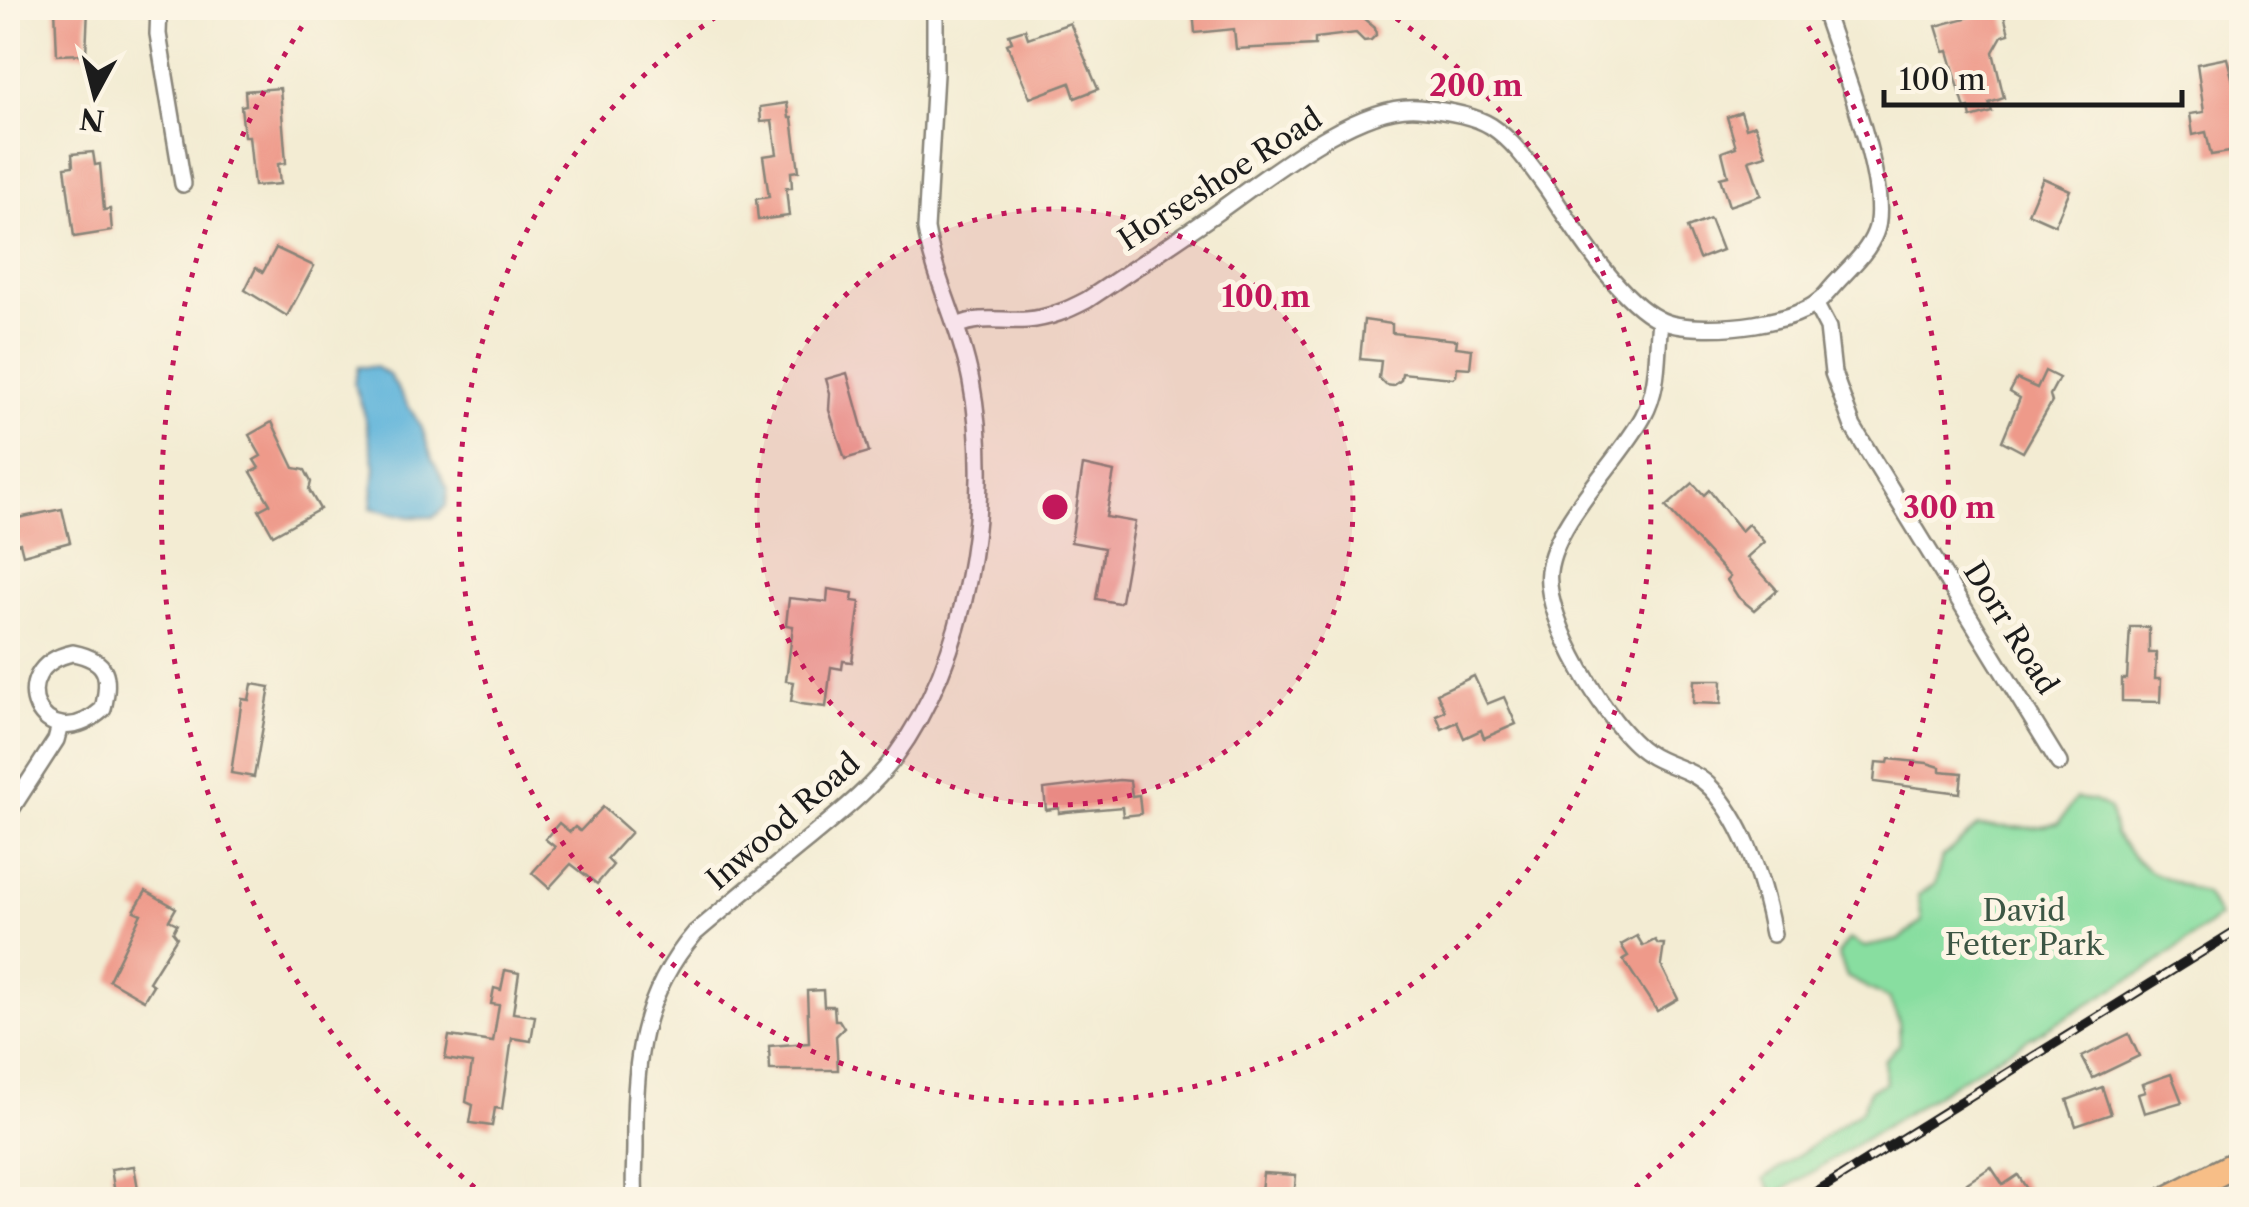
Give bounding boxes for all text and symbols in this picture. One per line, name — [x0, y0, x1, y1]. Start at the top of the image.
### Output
north arrow — [45, 45, 145, 145]
scale bar — [1884, 45, 2182, 107]
text: 100 m — [1899, 61, 1986, 98]
text: 200 m — [1429, 67, 1523, 104]
street label: Horseshoe Road — [1111, 99, 1329, 259]
text: N — [78, 101, 106, 138]
text: 100 m — [1222, 278, 1311, 315]
centre of rings — [1037, 489, 1073, 525]
text: 300 m — [1903, 489, 1995, 526]
street label: Dorr Road — [1956, 555, 2066, 701]
street label: Inwood Road — [699, 745, 867, 897]
park label: David Fetter Park — [1945, 892, 2105, 963]

